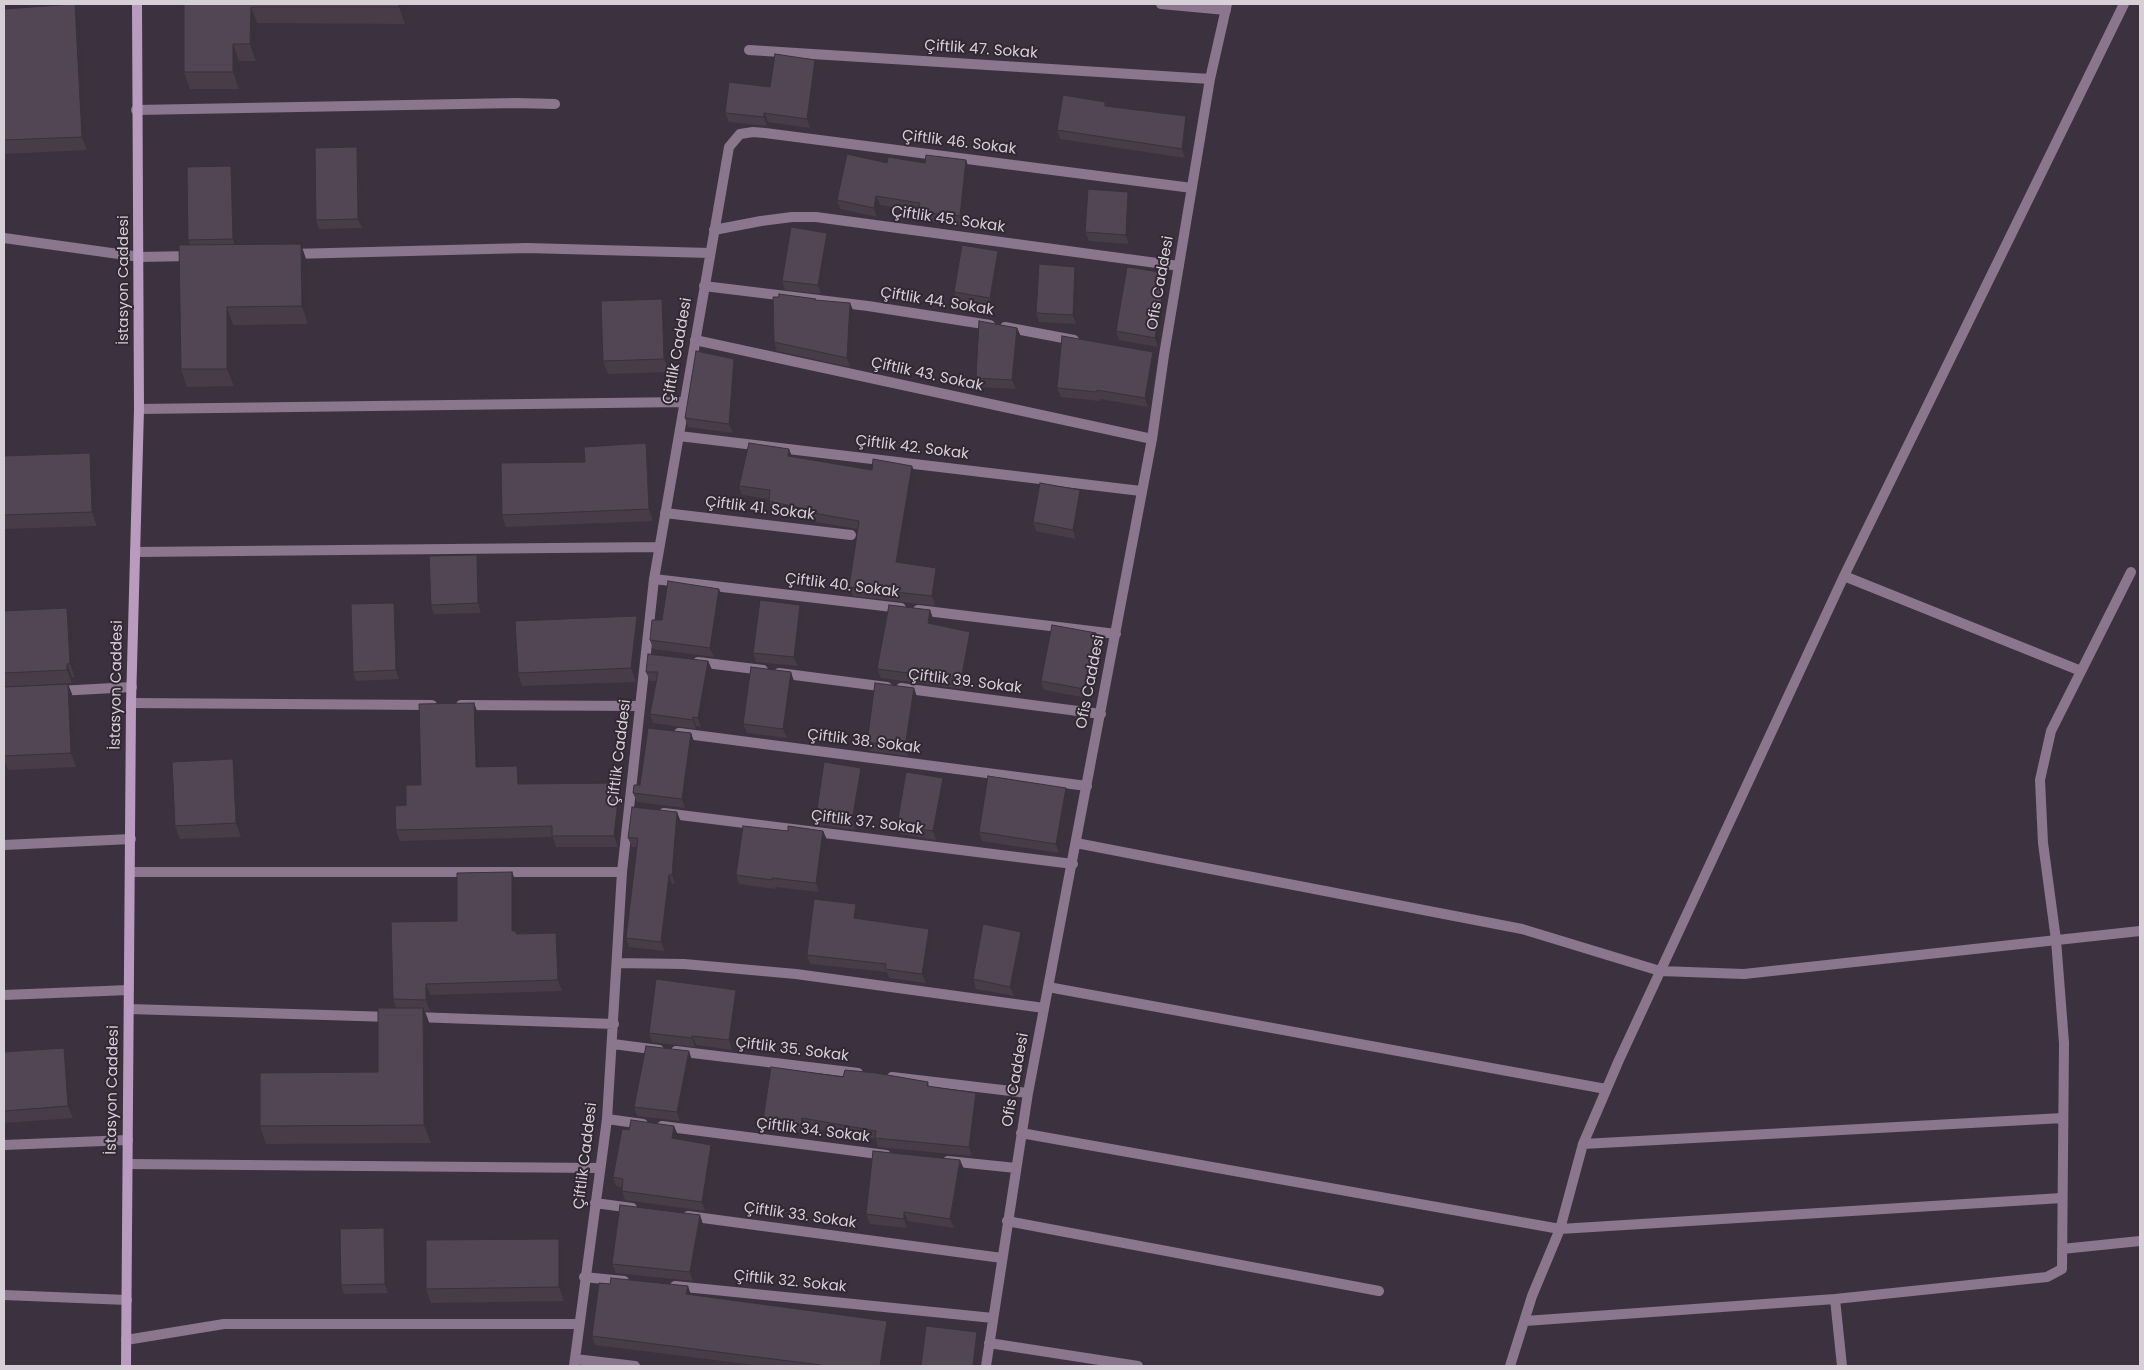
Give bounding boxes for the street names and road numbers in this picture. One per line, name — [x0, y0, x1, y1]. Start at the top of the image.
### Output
street label: Çiftlik 47. Sokak — [924, 37, 1038, 63]
street label: Çiftlik 46. Sokak — [901, 127, 1017, 159]
street label: Çiftlik 45. Sokak — [890, 203, 1006, 237]
street label: İstasyon Caddesi — [115, 215, 133, 345]
street label: Ofis Caddesi — [1144, 235, 1178, 331]
street label: Çiftlik 44. Sokak — [879, 284, 995, 320]
street label: Çiftlik Caddesi — [660, 296, 696, 406]
street label: Çiftlik 43. Sokak — [869, 354, 985, 396]
street label: Çiftlik 42. Sokak — [854, 432, 970, 464]
street label: Çiftlik 41. Sokak — [704, 493, 816, 525]
street label: Çiftlik 40. Sokak — [784, 570, 900, 602]
street label: İstasyon Caddesi — [107, 620, 127, 750]
street label: Ofis Caddesi — [1073, 634, 1109, 730]
street label: Çiftlik 39. Sokak — [907, 666, 1023, 698]
street label: Çiftlik Caddesi — [605, 699, 635, 807]
street label: Çiftlik 38. Sokak — [806, 726, 922, 758]
street label: Çiftlik 37. Sokak — [810, 807, 924, 839]
street label: İstasyon Caddesi — [103, 1025, 123, 1155]
street label: Ofis Caddesi — [999, 1032, 1033, 1128]
street label: Çiftlik 35. Sokak — [734, 1034, 850, 1066]
street label: Çiftlik Caddesi — [571, 1102, 601, 1210]
street label: Çiftlik 34. Sokak — [755, 1115, 871, 1147]
street label: Çiftlik 33. Sokak — [743, 1199, 857, 1233]
street label: Çiftlik 32. Sokak — [733, 1267, 847, 1297]

